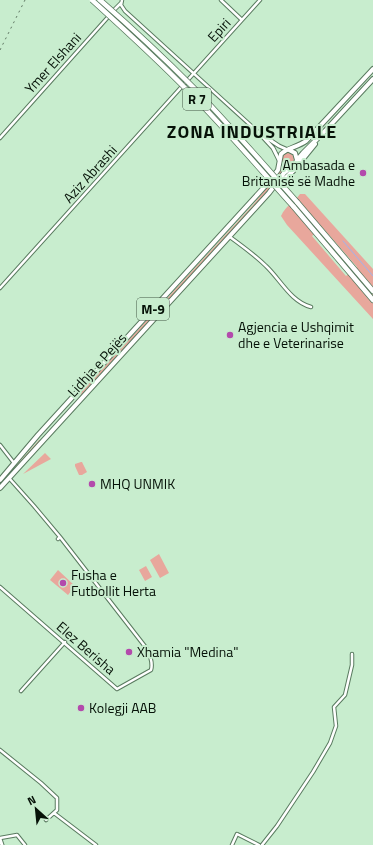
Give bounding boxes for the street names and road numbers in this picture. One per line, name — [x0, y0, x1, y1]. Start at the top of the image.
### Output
street label: Epiri — [202, 13, 235, 46]
street label: Ymer Elshani — [19, 27, 86, 98]
road number: R 7 — [183, 88, 211, 110]
street label: Aziz Abrashi — [58, 140, 121, 207]
road number: M-9 — [137, 298, 169, 320]
street label: Lidhja e Pejës — [62, 328, 131, 401]
street label: Elez Berisha — [52, 616, 120, 679]

